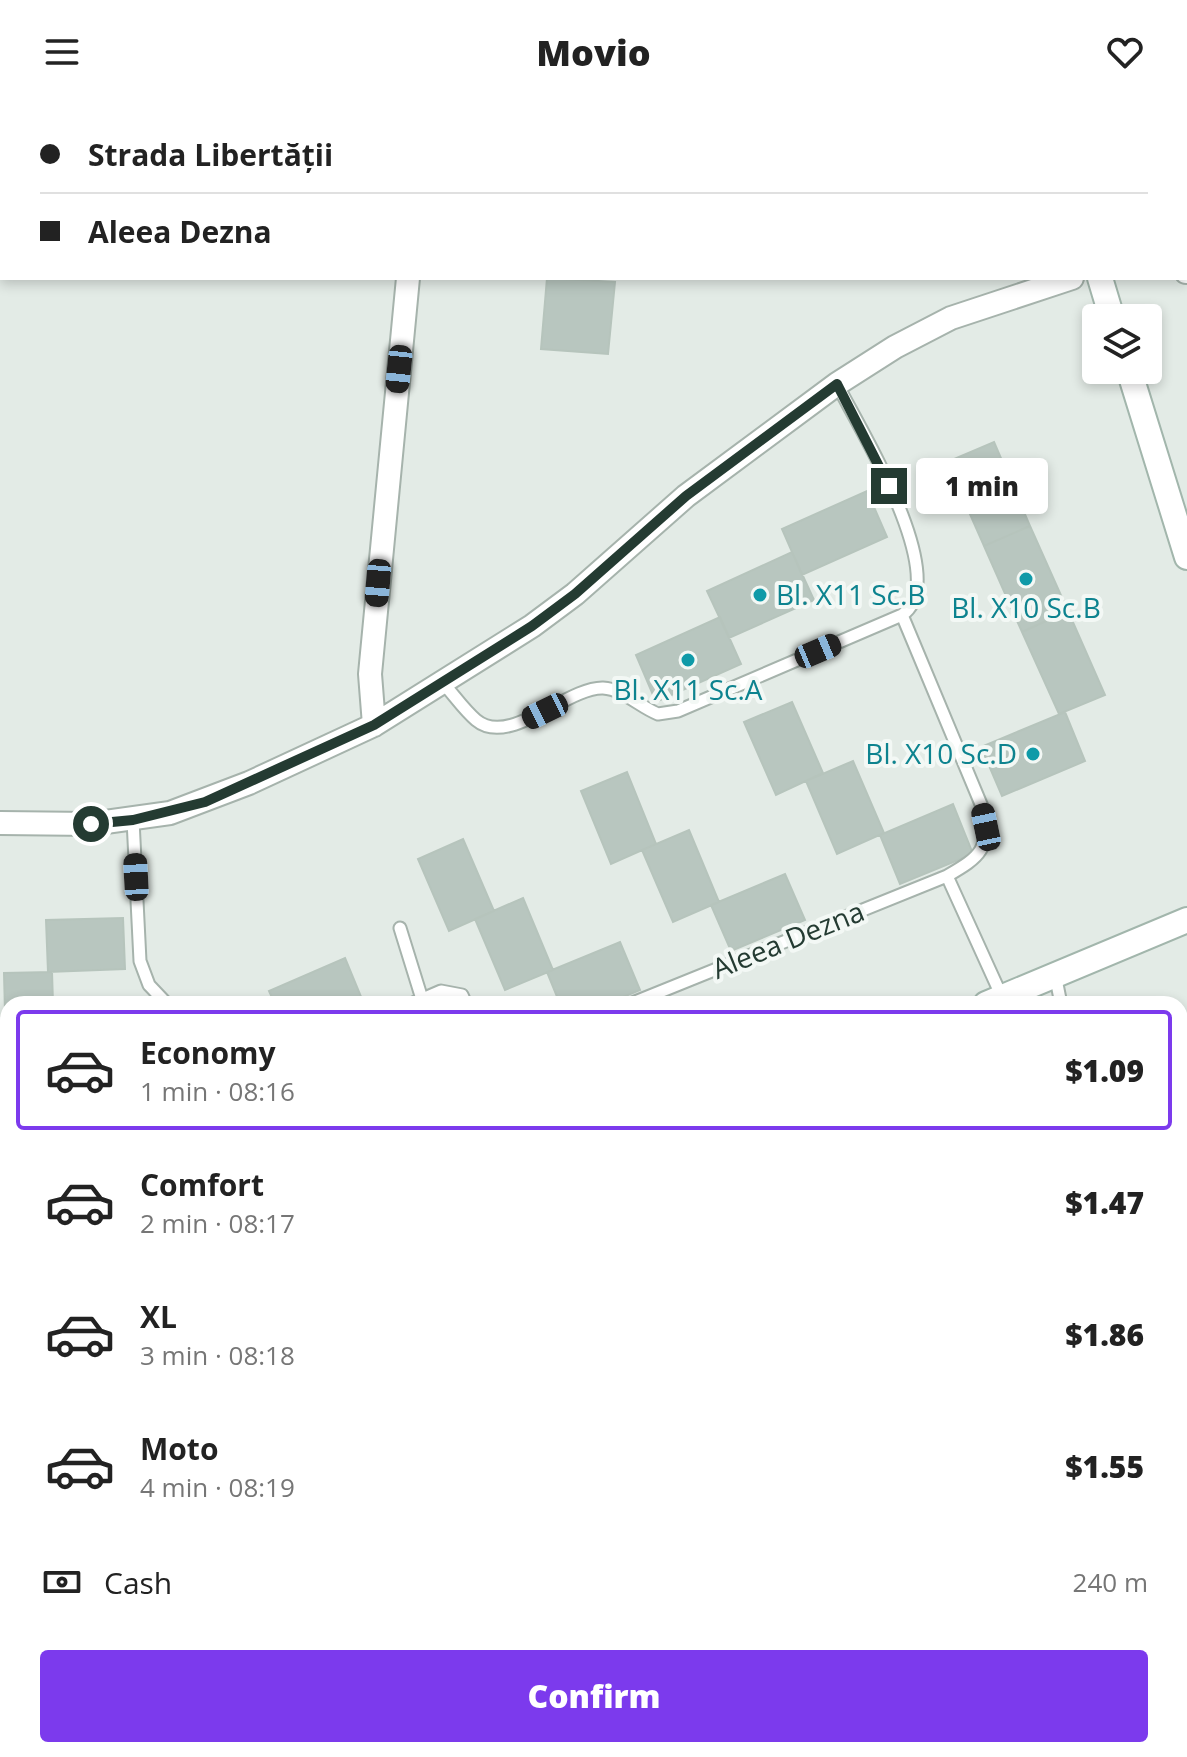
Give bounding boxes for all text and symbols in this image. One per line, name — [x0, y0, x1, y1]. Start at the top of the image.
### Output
text: Movio — [536, 28, 651, 77]
icon: menu — [40, 30, 84, 74]
icon: heart — [1103, 30, 1147, 74]
text: Strada Libertății — [88, 134, 333, 175]
text: Aleea Dezna — [88, 211, 272, 252]
map controls — [1082, 304, 1162, 384]
button: layers — [1082, 304, 1162, 384]
car — [385, 344, 413, 394]
callout: 1 min — [917, 458, 1049, 514]
route end — [871, 468, 907, 504]
text: 1 min — [945, 468, 1019, 504]
car — [364, 558, 392, 608]
marker: Bl. X10 Sc.B — [1017, 570, 1035, 588]
place label: Bl. X11 Sc.B — [776, 575, 925, 613]
marker: Bl. X11 Sc.B — [751, 586, 769, 604]
place label: Bl. X10 Sc.B — [951, 588, 1101, 626]
car — [791, 631, 845, 671]
marker: Bl. X11 Sc.A — [679, 651, 697, 669]
place label: Bl. X11 Sc.A — [613, 670, 763, 708]
car — [518, 690, 572, 732]
place label: Bl. X10 Sc.D — [865, 734, 1017, 772]
marker: Bl. X10 Sc.D — [1024, 745, 1042, 763]
car — [969, 801, 1003, 853]
route start — [73, 806, 109, 842]
car — [123, 852, 149, 902]
street label: Aleea Dezna — [706, 891, 869, 987]
text: Economy — [140, 1032, 276, 1073]
icon: car — [44, 1034, 116, 1106]
text: $1.09 — [1065, 1050, 1144, 1091]
text: 1 min · 08:16 — [140, 1073, 295, 1109]
text: Comfort — [140, 1164, 264, 1205]
icon: car — [44, 1166, 116, 1238]
text: $1.47 — [1065, 1182, 1144, 1223]
text: 2 min · 08:17 — [140, 1205, 295, 1241]
text: XL — [140, 1296, 177, 1337]
icon: car — [44, 1298, 116, 1370]
text: $1.86 — [1065, 1314, 1144, 1355]
text: 3 min · 08:18 — [140, 1337, 295, 1373]
text: Moto — [140, 1428, 218, 1469]
icon: car — [44, 1430, 116, 1502]
text: $1.55 — [1065, 1446, 1144, 1487]
text: 4 min · 08:19 — [140, 1469, 295, 1505]
icon: cash — [40, 1560, 84, 1604]
text: Cash — [104, 1562, 172, 1603]
text: 240 m — [1073, 1564, 1148, 1600]
button: Confirm — [40, 1650, 1148, 1742]

